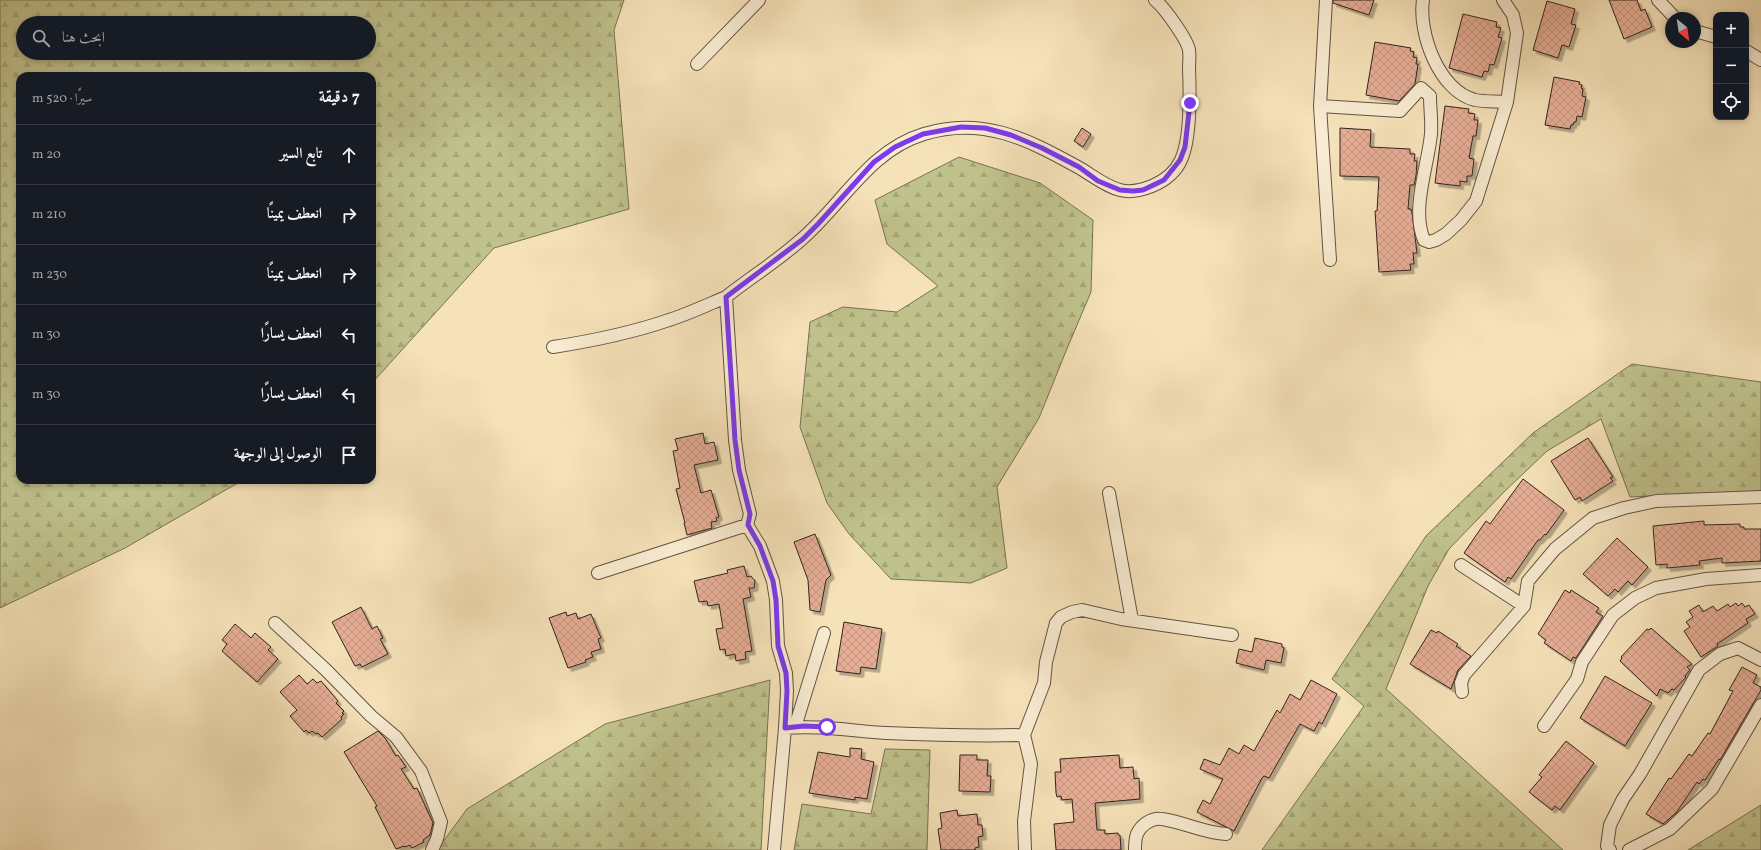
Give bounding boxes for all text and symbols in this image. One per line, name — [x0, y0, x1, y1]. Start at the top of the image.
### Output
north arrow — [1665, 12, 1701, 48]
map controls — [1713, 12, 1749, 120]
button: + — [1713, 12, 1749, 48]
search box — [16, 16, 376, 60]
icon: search — [30, 27, 52, 49]
text: ابحث هنا — [62, 28, 105, 49]
button: − — [1713, 48, 1749, 84]
button: locate — [1713, 84, 1749, 120]
text: 7 دقيقة — [319, 86, 360, 109]
text: سيرًا · 520 m — [32, 90, 92, 108]
route end — [1181, 94, 1199, 112]
text: تابع السير — [280, 144, 322, 165]
icon: ahead — [338, 144, 360, 166]
text: 20 m — [32, 146, 61, 164]
text: انعطف يمينًا — [267, 204, 322, 225]
icon: right — [338, 204, 360, 226]
text: 210 m — [32, 206, 66, 224]
text: انعطف يمينًا — [267, 264, 322, 285]
icon: right — [338, 264, 360, 286]
text: 230 m — [32, 266, 67, 284]
text: انعطف يسارًا — [261, 324, 322, 345]
icon: left — [338, 324, 360, 346]
text: 30 m — [32, 326, 60, 344]
text: انعطف يسارًا — [261, 384, 322, 405]
icon: left — [338, 384, 360, 406]
text: 30 m — [32, 386, 60, 404]
text: الوصول إلى الوجهة — [234, 444, 322, 465]
icon: arrive — [338, 444, 360, 466]
route start — [818, 718, 836, 736]

